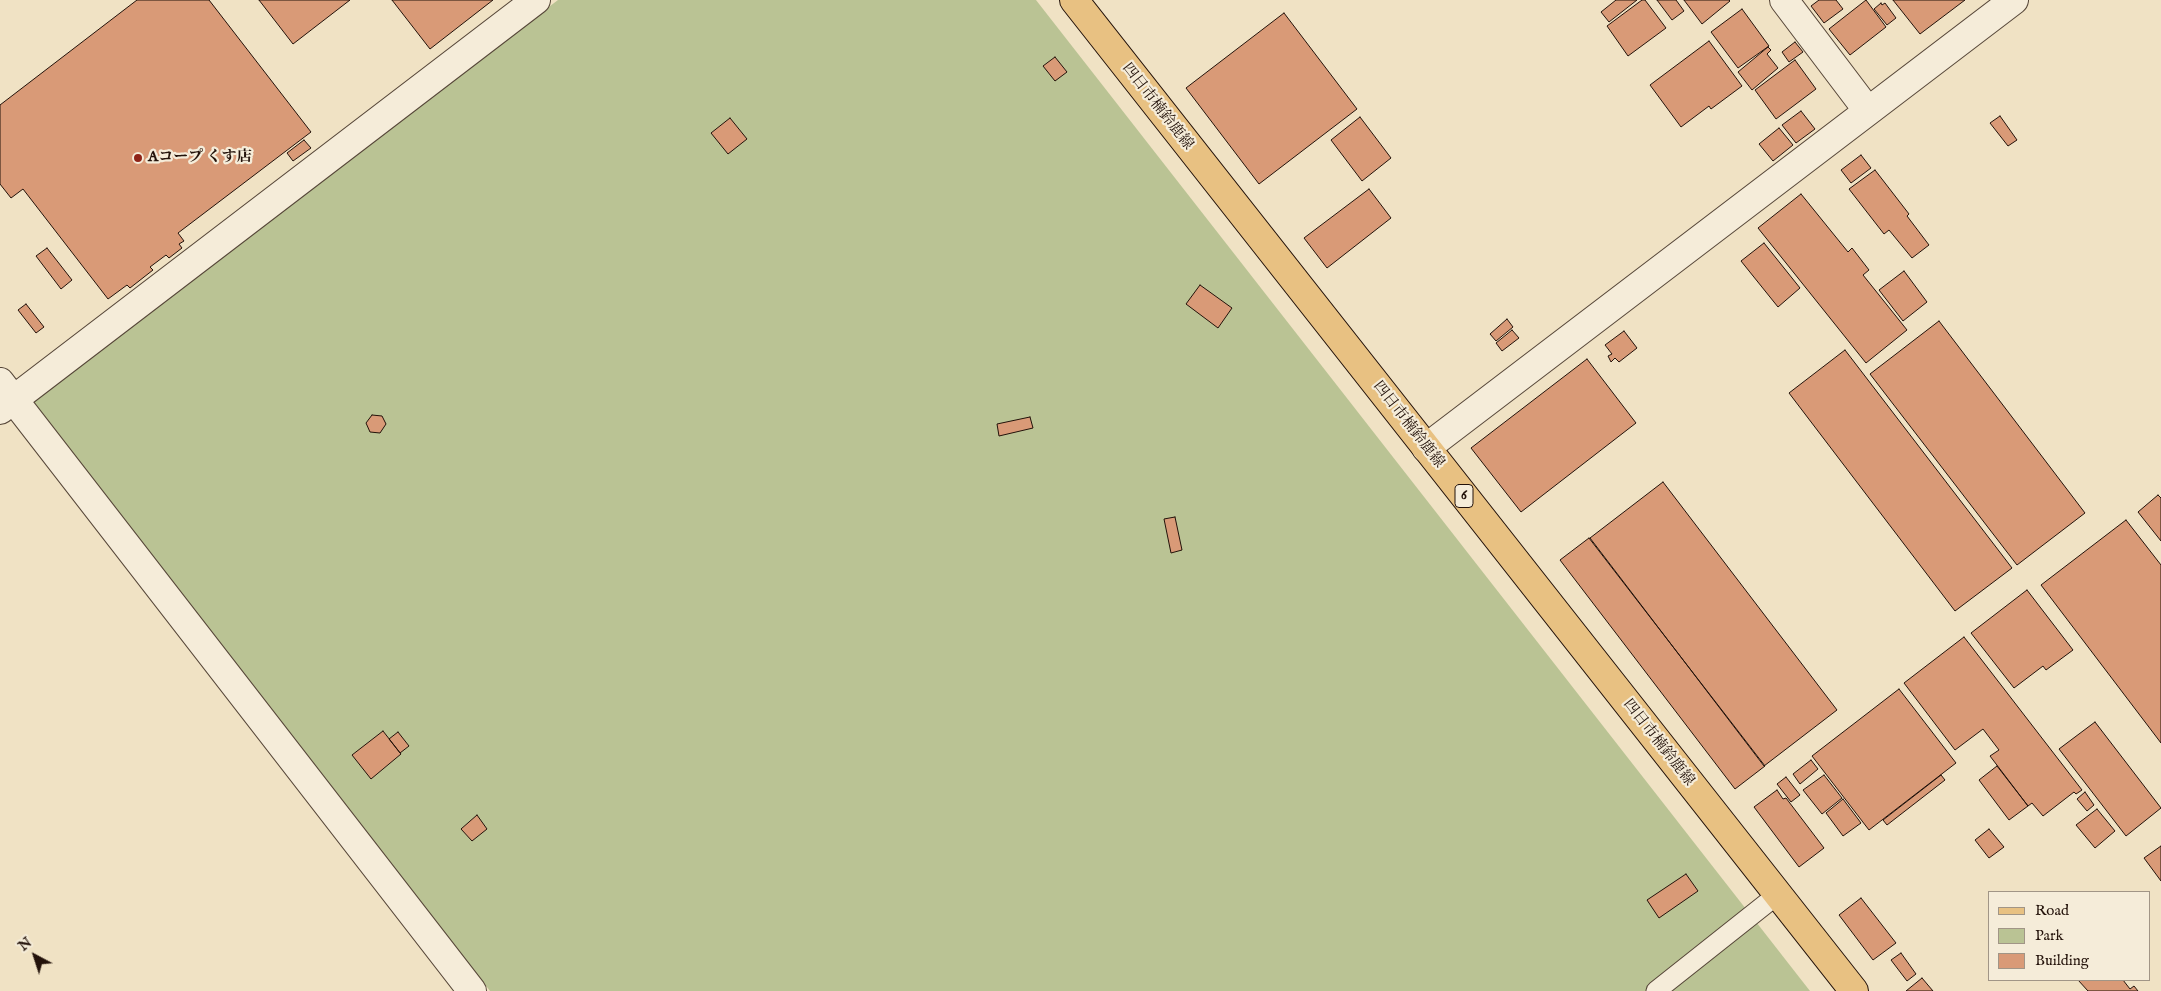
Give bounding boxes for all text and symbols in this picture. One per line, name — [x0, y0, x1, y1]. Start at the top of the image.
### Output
street label: 四日市楠鈴鹿線 — [1118, 60, 1196, 154]
place label: Aコープ くす店 — [148, 149, 251, 167]
marker: Aコープ くす店 — [132, 152, 144, 164]
street label: 四日市楠鈴鹿線 — [1369, 378, 1447, 472]
road number: 6 — [1455, 484, 1473, 508]
street label: 四日市楠鈴鹿線 — [1619, 696, 1697, 790]
legend — [1988, 891, 2151, 981]
text: Road — [2035, 901, 2069, 920]
text: Park — [2035, 926, 2064, 945]
north arrow — [10, 931, 60, 981]
text: N — [15, 934, 36, 955]
text: Building — [2035, 951, 2089, 970]

